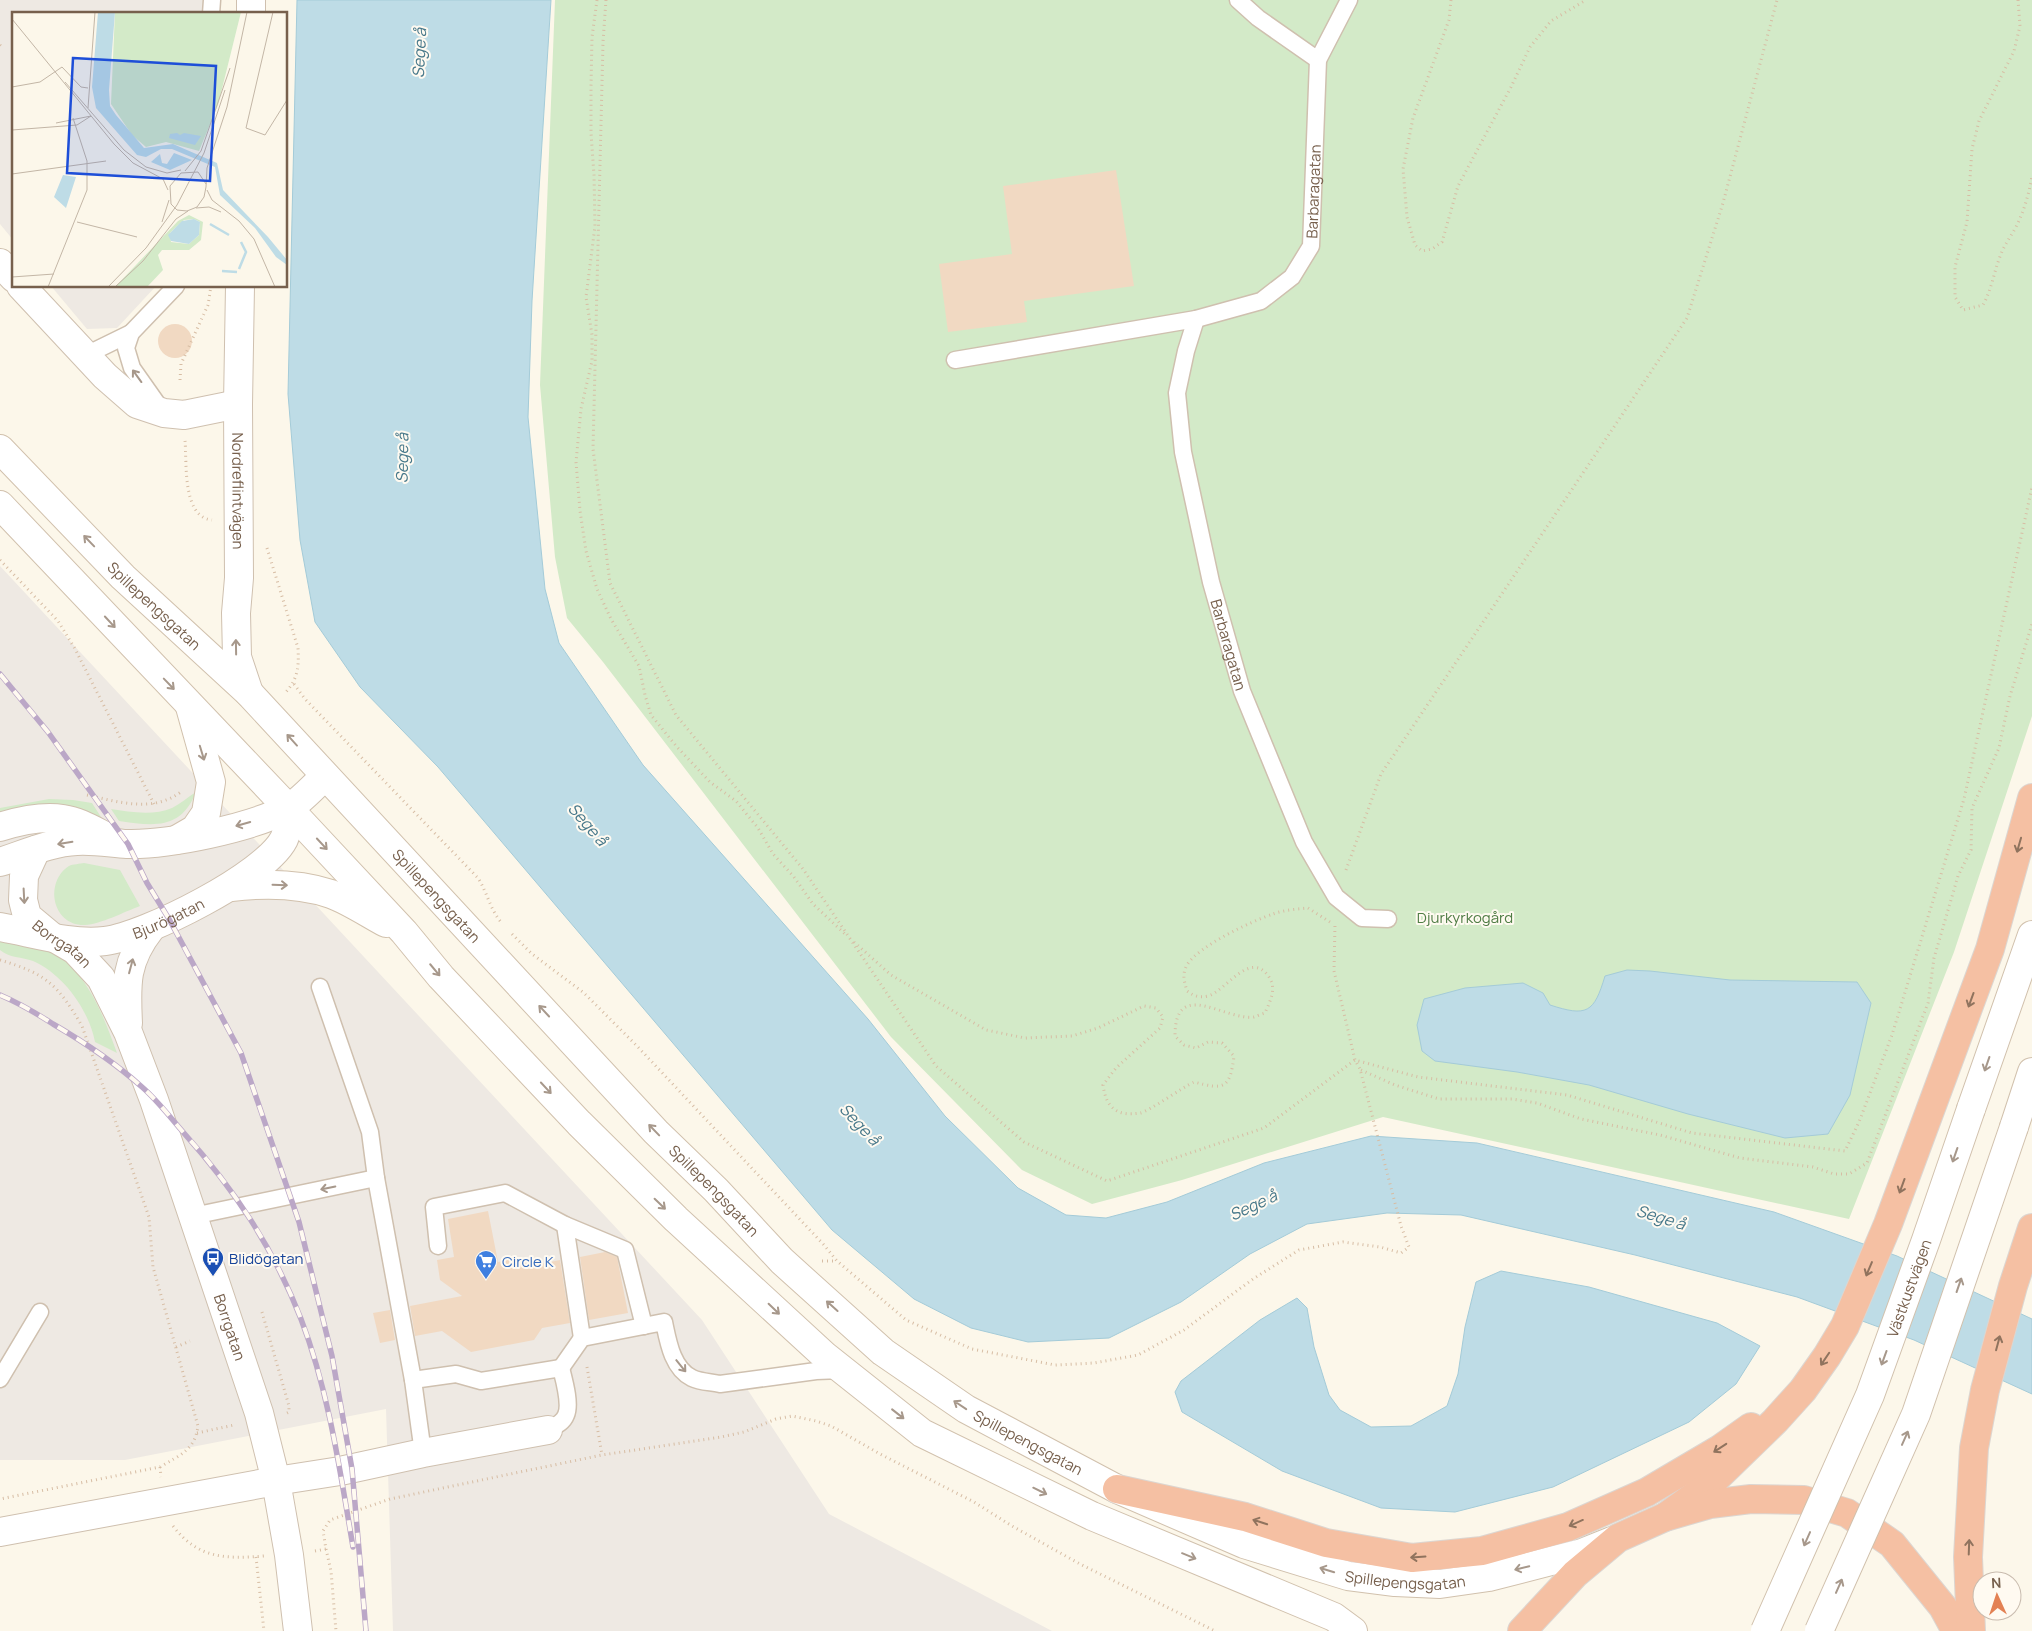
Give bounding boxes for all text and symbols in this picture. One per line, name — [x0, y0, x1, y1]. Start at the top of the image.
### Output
inset map — [12, 12, 288, 288]
water label: Sege å — [407, 26, 431, 79]
street label: Barbaragatan — [1301, 144, 1325, 239]
one-way arrow — [132, 369, 143, 383]
street label: Nordreflintvägen — [228, 432, 249, 550]
water label: Sege å — [391, 432, 413, 483]
one-way arrow — [83, 535, 95, 547]
street label: Spillepengsgatan — [103, 557, 206, 654]
street label: Barbaragatan — [1206, 597, 1252, 693]
one-way arrow — [104, 615, 116, 628]
one-way arrow — [232, 639, 241, 655]
one-way arrow — [163, 678, 175, 691]
one-way arrow — [286, 734, 298, 747]
one-way arrow — [197, 744, 207, 760]
water label: Sege å — [563, 798, 613, 851]
one-way arrow — [235, 820, 251, 830]
one-way arrow — [2013, 837, 2023, 853]
one-way arrow — [57, 838, 73, 848]
one-way arrow — [316, 838, 328, 851]
street label: Spillepengsgatan — [388, 844, 486, 947]
one-way arrow — [271, 880, 287, 889]
one-way arrow — [19, 888, 29, 904]
street label: Bjurögatan — [130, 892, 208, 943]
park label: Djurkyrkogård — [1417, 907, 1513, 928]
street label: Borrgatan — [28, 915, 97, 972]
one-way arrow — [127, 959, 136, 975]
one-way arrow — [430, 963, 441, 976]
one-way arrow — [1966, 992, 1975, 1008]
one-way arrow — [538, 1005, 550, 1018]
one-way arrow — [1982, 1056, 1991, 1071]
one-way arrow — [540, 1082, 552, 1095]
water label: Sege å — [835, 1098, 886, 1151]
one-way arrow — [648, 1124, 661, 1136]
street label: Spillepengsgatan — [665, 1140, 764, 1241]
one-way arrow — [1950, 1147, 1959, 1162]
one-way arrow — [1897, 1177, 1906, 1193]
one-way arrow — [321, 1184, 337, 1193]
water label: Sege å — [1226, 1184, 1281, 1226]
one-way arrow — [654, 1198, 667, 1210]
water label: Sege å — [1634, 1199, 1689, 1235]
street label: Västkustvägen — [1881, 1236, 1936, 1340]
bus stop icon: Blidögatan — [201, 1246, 225, 1277]
place label: Blidögatan — [229, 1248, 304, 1269]
supermarket icon: Circle K — [474, 1249, 498, 1280]
place label: Circle K — [502, 1251, 554, 1272]
one-way arrow — [1863, 1261, 1873, 1276]
one-way arrow — [1955, 1278, 1964, 1293]
street label: Borrgatan — [209, 1291, 251, 1363]
one-way arrow — [825, 1300, 838, 1312]
one-way arrow — [767, 1303, 780, 1315]
one-way arrow — [1993, 1336, 2003, 1352]
one-way arrow — [1879, 1349, 1888, 1365]
one-way arrow — [1820, 1351, 1830, 1365]
one-way arrow — [675, 1360, 686, 1373]
one-way arrow — [953, 1400, 967, 1410]
street label: Spillepengsgatan — [970, 1404, 1087, 1480]
one-way arrow — [891, 1408, 904, 1419]
one-way arrow — [1901, 1431, 1910, 1446]
one-way arrow — [1714, 1443, 1728, 1453]
one-way arrow — [1032, 1487, 1047, 1496]
one-way arrow — [1253, 1517, 1269, 1526]
one-way arrow — [1569, 1519, 1584, 1529]
one-way arrow — [1801, 1531, 1811, 1546]
one-way arrow — [1964, 1540, 1973, 1556]
one-way arrow — [1181, 1552, 1196, 1562]
one-way arrow — [1411, 1552, 1427, 1562]
one-way arrow — [1514, 1564, 1530, 1574]
one-way arrow — [1320, 1565, 1336, 1574]
street label: Spillepengsgatan — [1344, 1565, 1467, 1595]
north arrow — [1972, 1571, 2022, 1621]
text: N — [1991, 1573, 2002, 1592]
one-way arrow — [1835, 1579, 1844, 1594]

